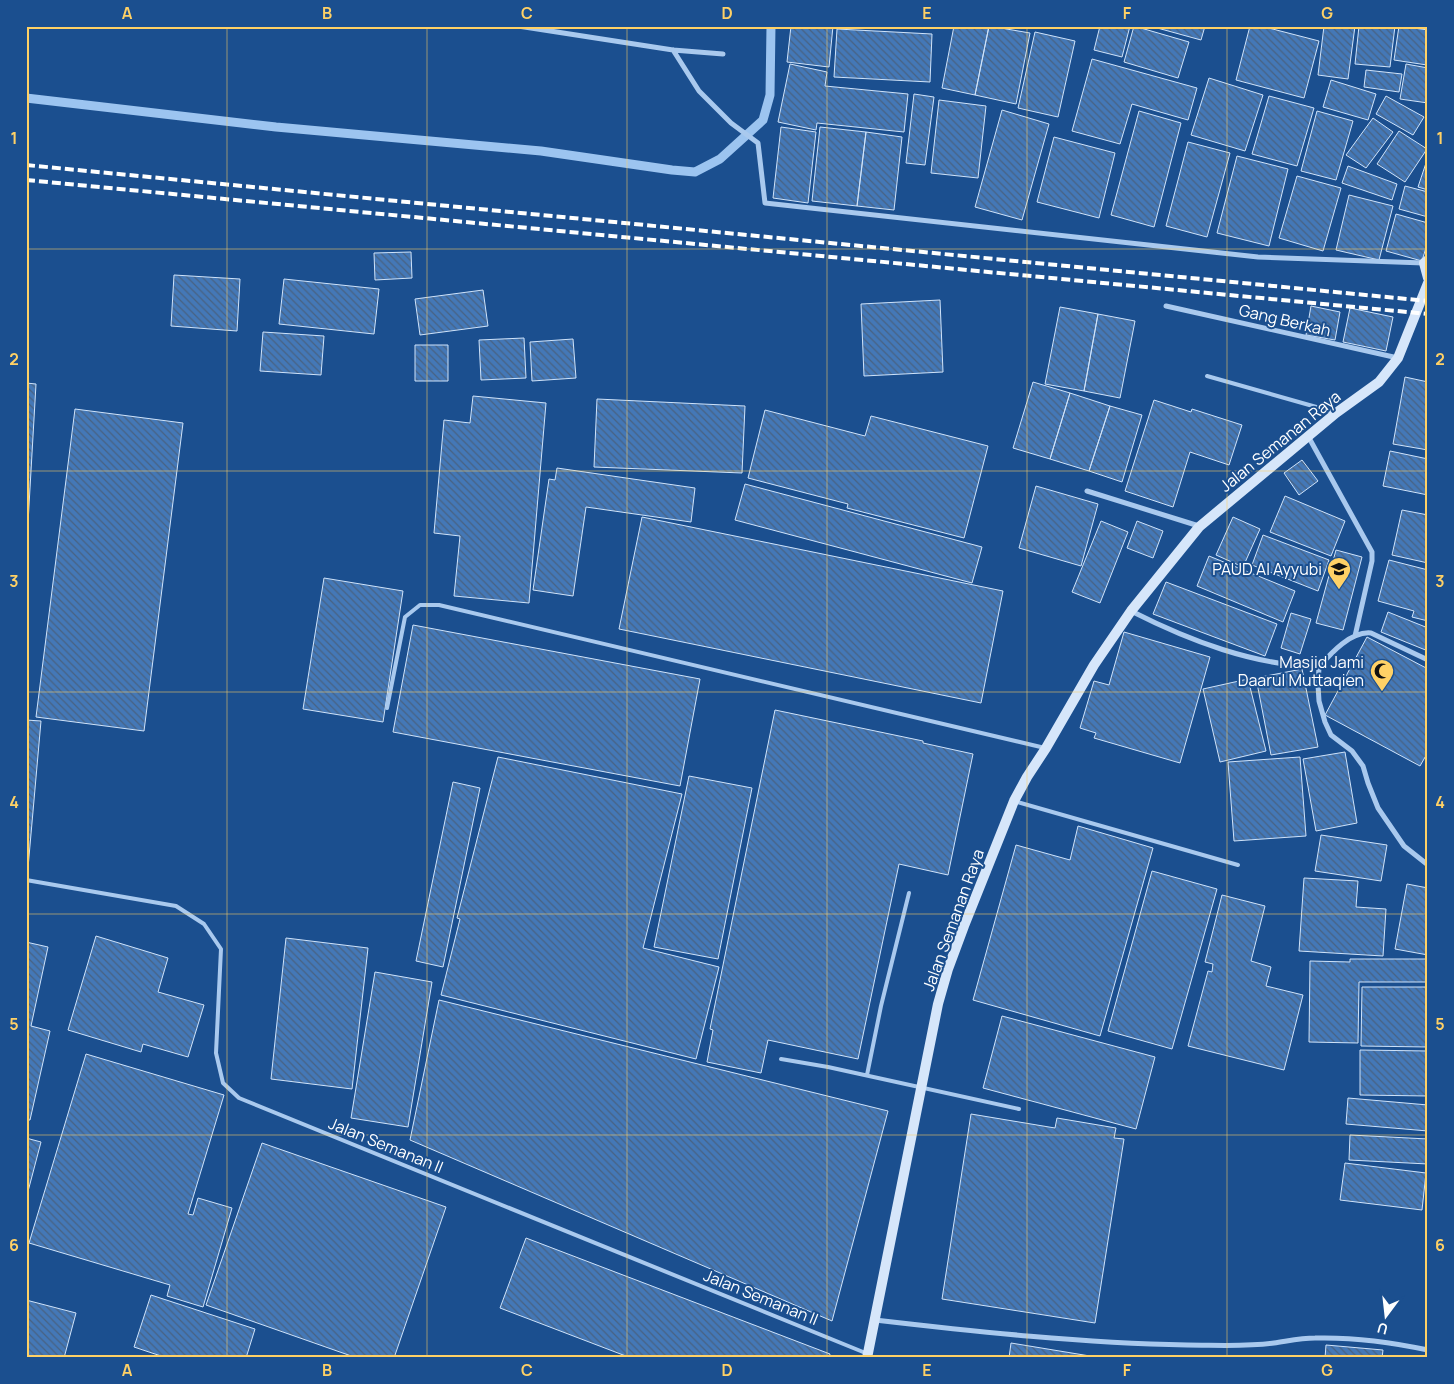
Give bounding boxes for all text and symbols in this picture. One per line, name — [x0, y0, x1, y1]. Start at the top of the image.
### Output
text: A — [122, 2, 133, 24]
text: B — [322, 2, 332, 24]
text: C — [521, 2, 533, 24]
text: D — [721, 2, 733, 24]
text: E — [922, 2, 932, 24]
text: F — [1123, 2, 1132, 24]
text: G — [1321, 2, 1333, 24]
text: 1 — [10, 127, 18, 149]
text: 1 — [1436, 127, 1444, 149]
street label: Gang Berkah — [1237, 299, 1333, 341]
text: 2 — [9, 348, 19, 370]
text: 2 — [1435, 348, 1445, 370]
street label: Jalan Semanan Raya — [1215, 385, 1345, 497]
school or university icon: PAUD Al Ayyubi — [1326, 556, 1352, 590]
place label: PAUD Al Ayyubi — [1212, 558, 1322, 580]
text: 3 — [9, 570, 19, 592]
text: 3 — [1435, 570, 1445, 592]
place label: Masjid Jami Daarul Muttaqien — [1238, 651, 1364, 691]
mosque icon: Masjid Jami Daarul Muttaqien — [1369, 658, 1395, 692]
text: 4 — [9, 791, 19, 813]
text: 4 — [1435, 791, 1445, 813]
street label: Jalan Semanan Raya — [917, 846, 989, 994]
text: 5 — [9, 1013, 19, 1035]
text: 5 — [1435, 1013, 1445, 1035]
street label: Jalan Semanan II — [325, 1112, 447, 1178]
text: 6 — [9, 1234, 19, 1256]
text: 6 — [1435, 1234, 1445, 1256]
street label: Jalan Semanan II — [700, 1264, 822, 1330]
north arrow — [1362, 1292, 1412, 1342]
text: U — [1375, 1319, 1390, 1340]
text: A — [122, 1359, 133, 1381]
text: B — [322, 1359, 332, 1381]
text: C — [521, 1359, 533, 1381]
text: D — [721, 1359, 733, 1381]
text: E — [922, 1359, 932, 1381]
text: F — [1123, 1359, 1132, 1381]
text: G — [1321, 1359, 1333, 1381]

